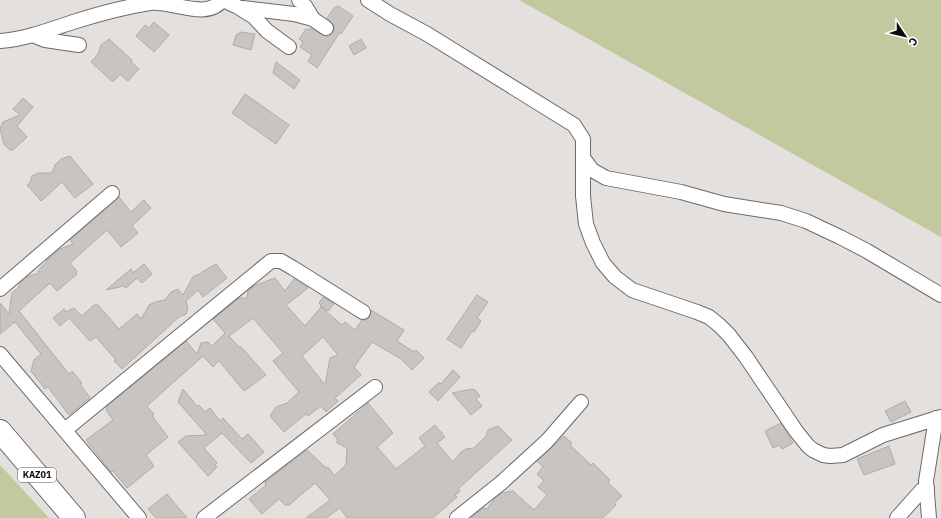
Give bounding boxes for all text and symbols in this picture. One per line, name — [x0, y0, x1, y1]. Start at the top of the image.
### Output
north arrow — [885, 16, 925, 56]
text: С — [905, 35, 921, 49]
road number: KАZ01 — [18, 468, 56, 482]

